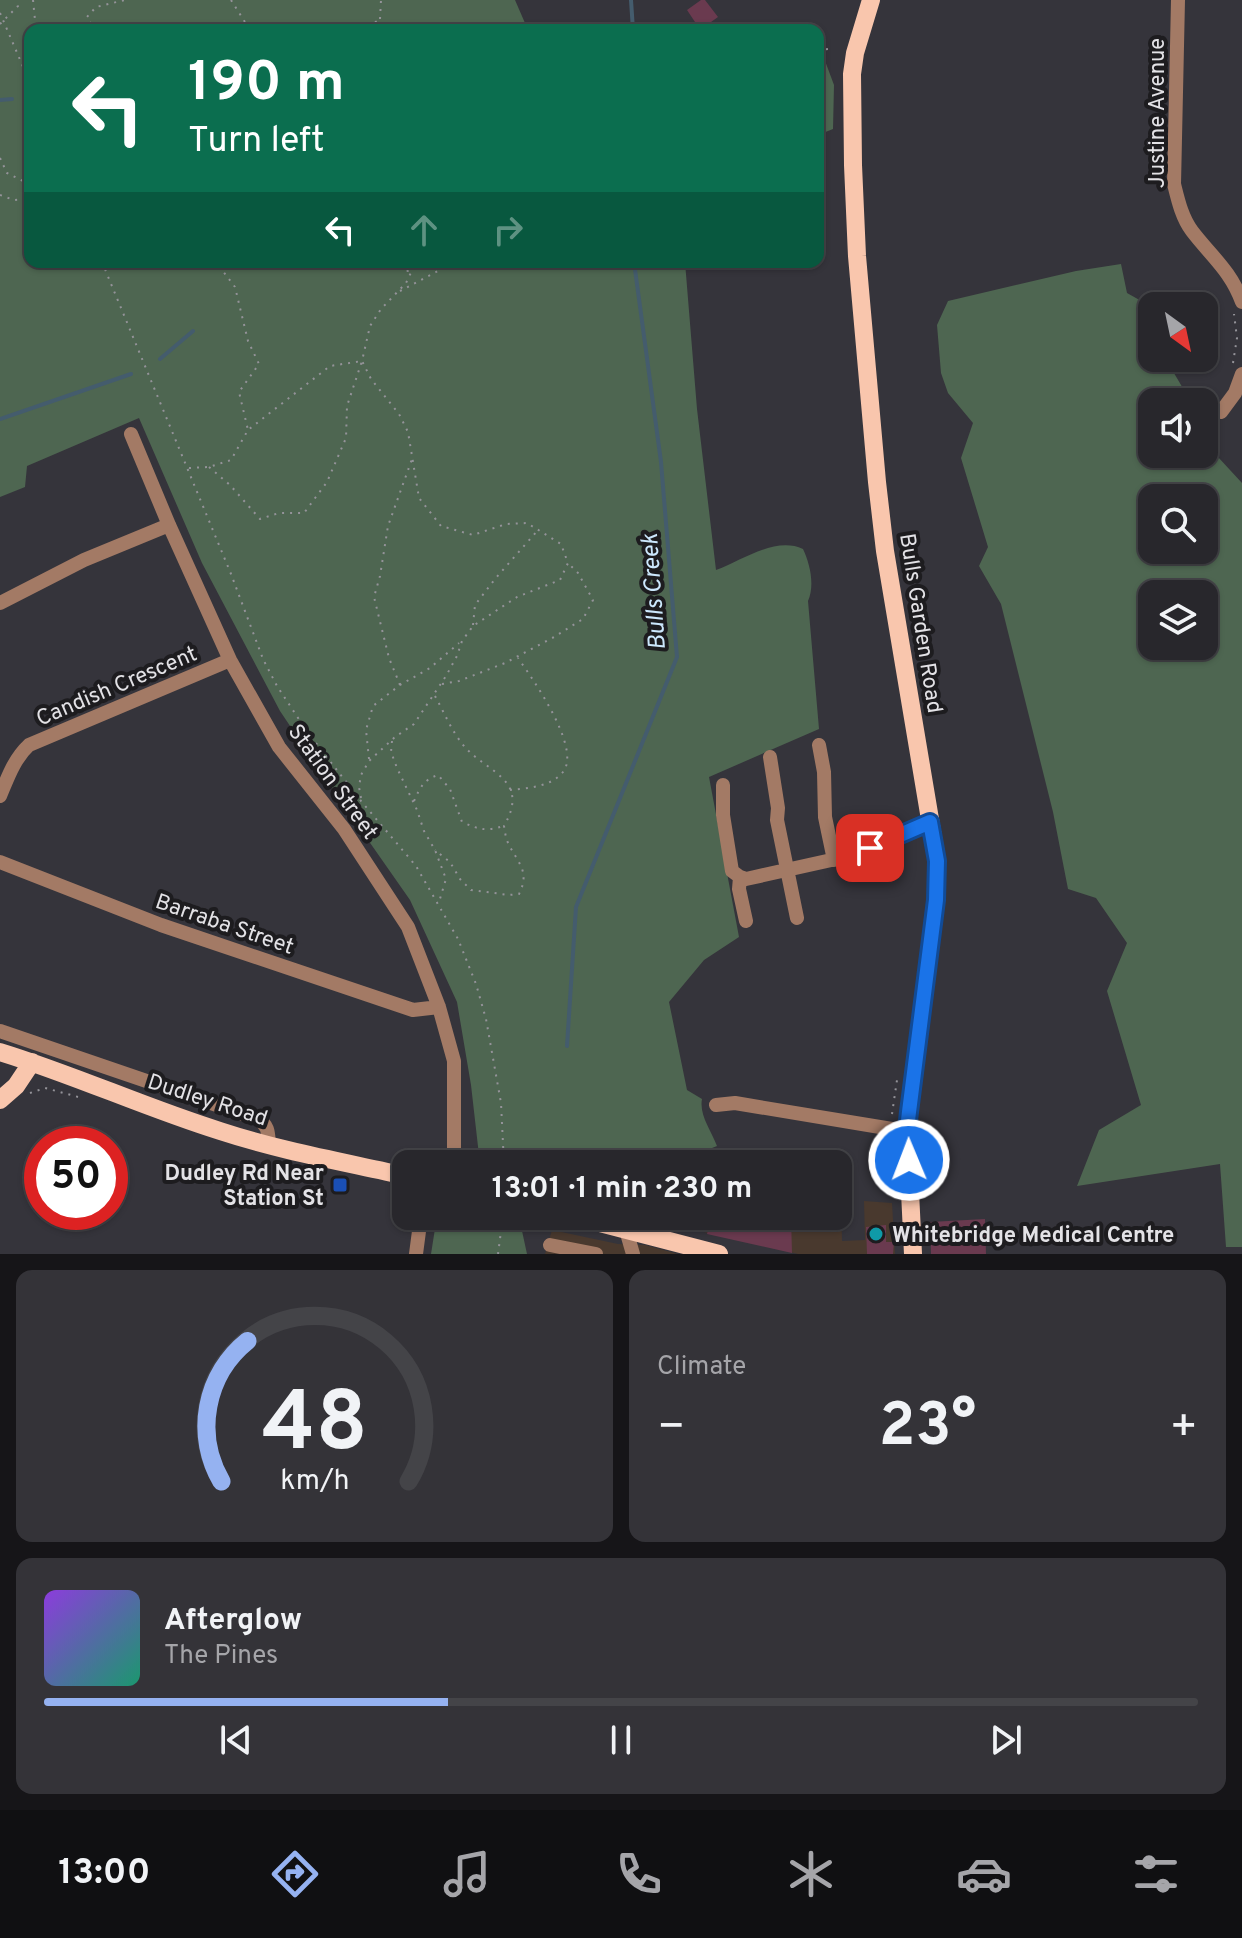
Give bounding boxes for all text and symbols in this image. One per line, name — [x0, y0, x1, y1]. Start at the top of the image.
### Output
street label: Justine Avenue — [1145, 38, 1172, 188]
text: 190 m — [188, 50, 345, 120]
icon: left — [56, 56, 160, 160]
text: Turn left — [188, 119, 325, 165]
icon: left — [318, 208, 362, 252]
icon: ahead — [402, 208, 446, 252]
icon: right — [486, 208, 530, 252]
north arrow — [1138, 292, 1218, 372]
map controls — [1138, 292, 1218, 660]
button: sound — [1138, 388, 1218, 468]
button: search — [1138, 484, 1218, 564]
water label: Bulls Creek — [636, 532, 674, 651]
street label: Bulls Garden Road — [892, 532, 947, 715]
button: layers — [1138, 580, 1218, 660]
street label: Candish Crescent — [32, 641, 202, 733]
street label: Station Street — [281, 719, 383, 845]
pin — [836, 814, 904, 882]
icon: arrive — [848, 826, 892, 870]
street label: Barraba Street — [151, 889, 297, 962]
street label: Dudley Road — [144, 1069, 271, 1133]
position arrow — [867, 1118, 951, 1202]
speed limit sign: 50 — [24, 1126, 128, 1230]
place label: Dudley Rd Near Station St — [164, 1161, 324, 1213]
text: 13:01 · 1 min · 230 m — [492, 1171, 752, 1208]
marker: Dudley Rd Near Station St — [331, 1176, 349, 1194]
place label: Whitebridge Medical Centre — [892, 1223, 1174, 1250]
marker: Whitebridge Medical Centre — [867, 1225, 885, 1243]
text: Climate — [657, 1351, 746, 1384]
text: 48 — [262, 1375, 367, 1480]
text: 23° — [879, 1391, 976, 1467]
text: − — [657, 1401, 685, 1457]
text: + — [1170, 1401, 1198, 1457]
text: km/h — [280, 1464, 349, 1500]
text: Afterglow — [164, 1603, 302, 1640]
text: The Pines — [164, 1640, 278, 1673]
icon: previous — [214, 1718, 258, 1762]
icon: pause — [599, 1718, 643, 1762]
icon: next — [984, 1718, 1028, 1762]
icon: directions — [267, 1846, 323, 1902]
icon: music — [439, 1846, 495, 1902]
icon: phone — [611, 1846, 667, 1902]
icon: climate — [783, 1846, 839, 1902]
icon: car — [956, 1846, 1012, 1902]
icon: filters — [1128, 1846, 1184, 1902]
text: 13:00 — [58, 1851, 150, 1897]

